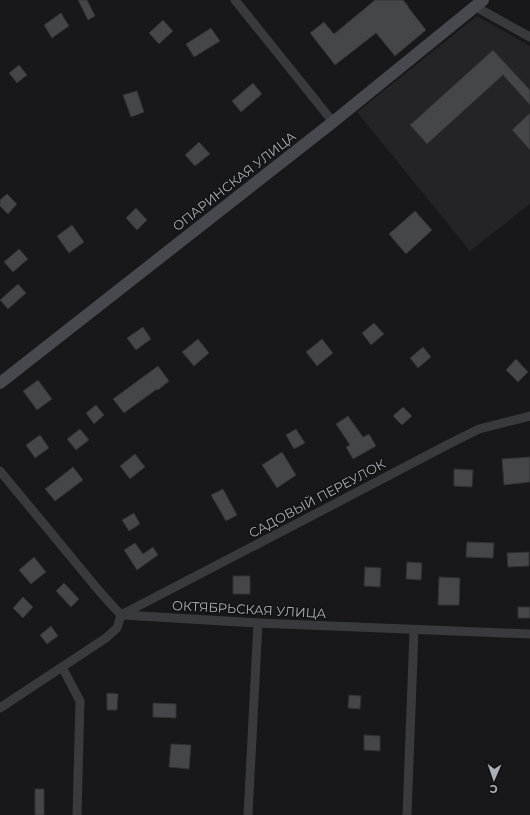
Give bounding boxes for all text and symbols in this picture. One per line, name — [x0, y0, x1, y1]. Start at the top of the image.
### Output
street label: ОПАРИНСКАЯ УЛИЦА — [169, 128, 299, 234]
street label: САДОВЫЙ ПЕРЕУЛОК — [246, 455, 388, 541]
street label: ОКТЯБРЬСКАЯ УЛИЦА — [171, 597, 327, 621]
north arrow — [474, 759, 514, 799]
text: С — [489, 782, 498, 796]

